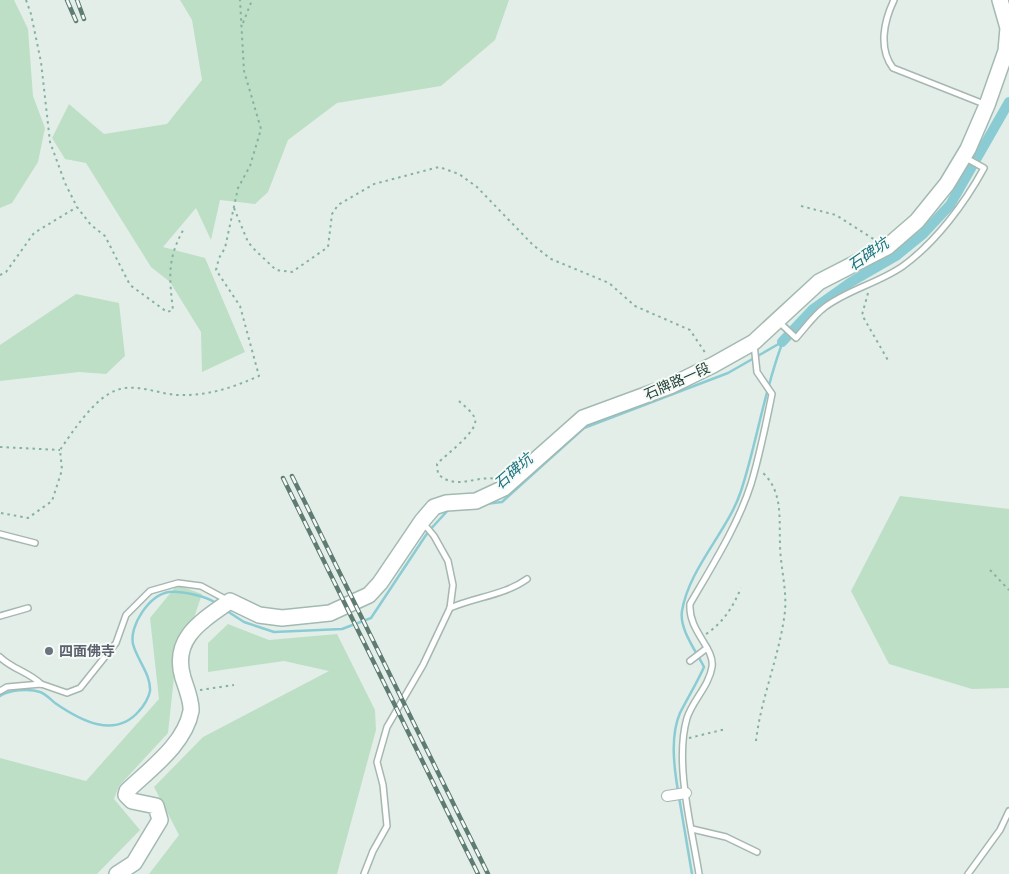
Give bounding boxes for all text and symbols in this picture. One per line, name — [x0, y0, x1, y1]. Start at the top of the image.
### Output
water label: 石碑坑 — [843, 232, 894, 275]
street label: 石牌路一段 — [641, 359, 713, 403]
water label: 石碑坑 — [489, 447, 538, 494]
place label: 四面佛寺 — [59, 642, 115, 660]
marker: 四面佛寺 — [43, 645, 55, 657]

